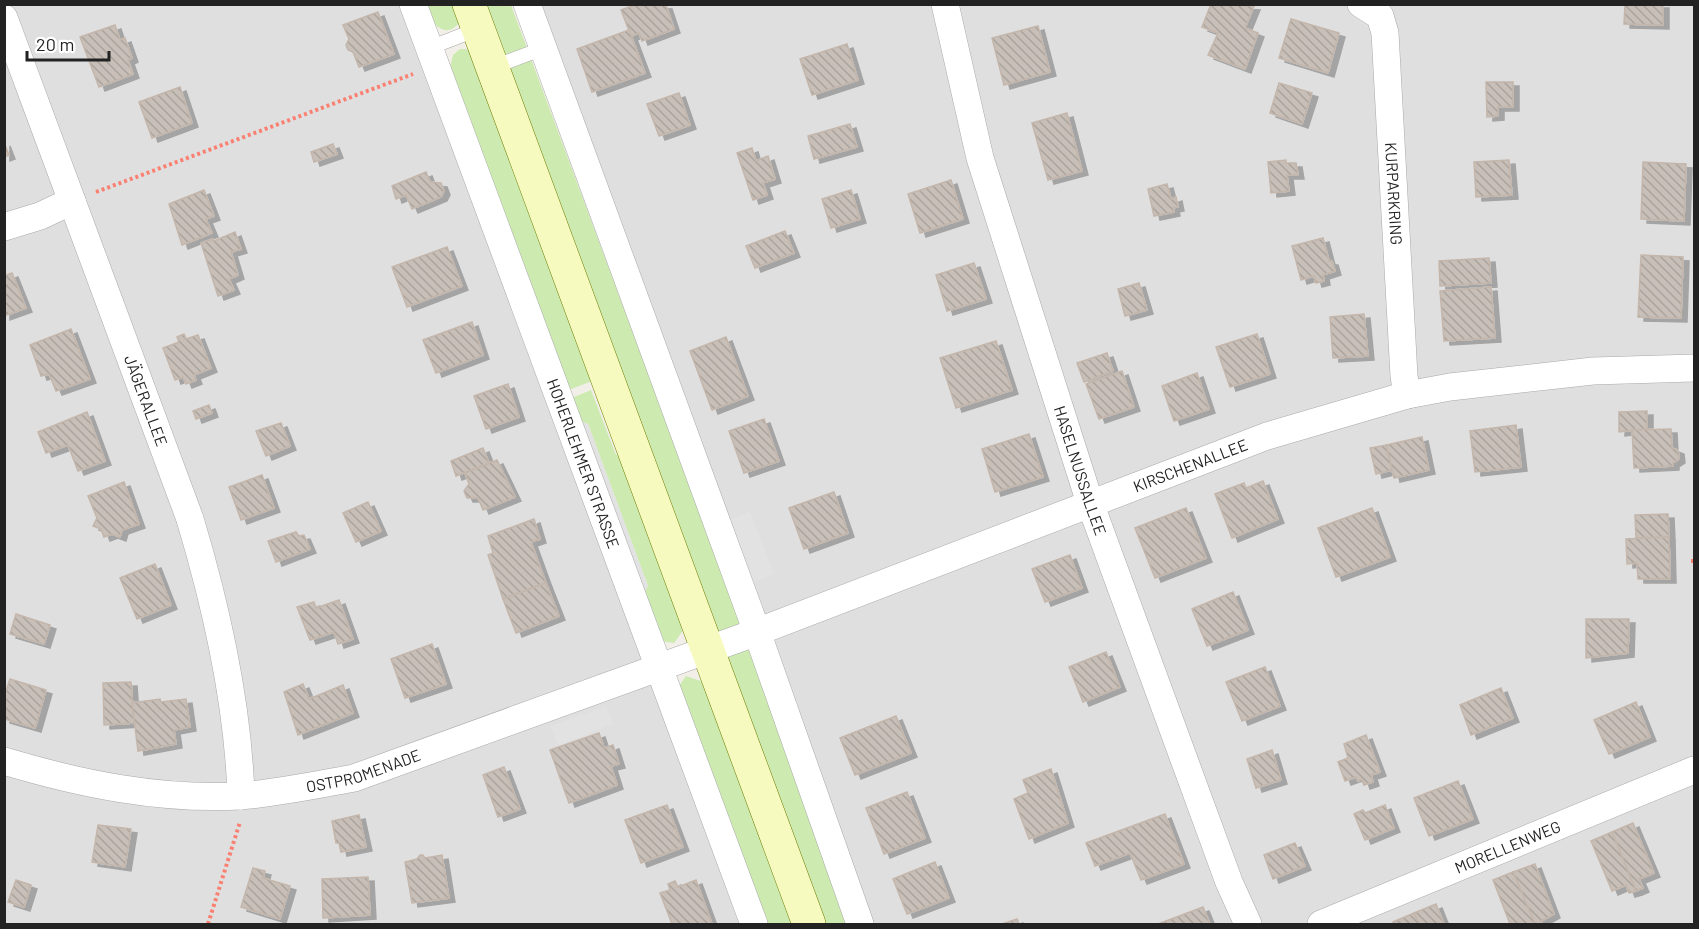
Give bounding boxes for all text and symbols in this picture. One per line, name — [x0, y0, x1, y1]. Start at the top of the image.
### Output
scale bar — [27, 24, 110, 62]
text: 20 m — [36, 33, 74, 55]
street label: KURPARKRING — [1382, 142, 1407, 245]
street label: JÄGERALLEE — [121, 352, 172, 449]
street label: HOHERLEHMER STRASSE — [544, 376, 624, 551]
street label: HASELNUSSALLEE — [1051, 403, 1111, 538]
street label: KIRSCHENALLEE — [1130, 434, 1250, 496]
street label: OSTPROMENADE — [305, 745, 423, 796]
street label: MORELLENWEG — [1452, 816, 1563, 877]

